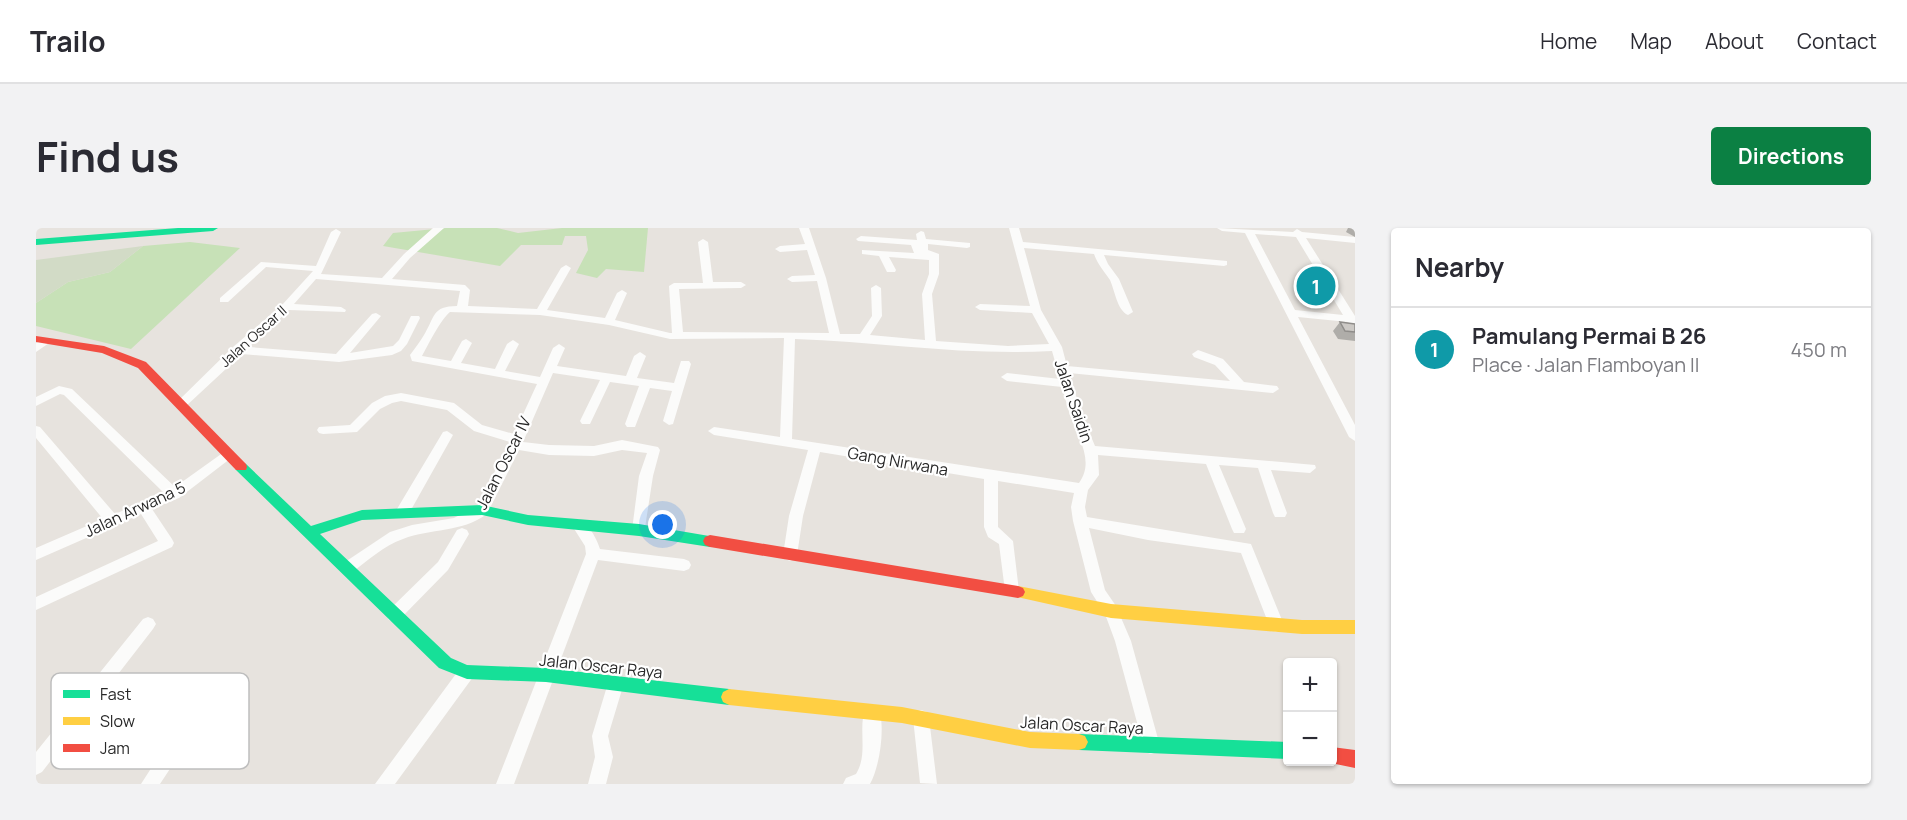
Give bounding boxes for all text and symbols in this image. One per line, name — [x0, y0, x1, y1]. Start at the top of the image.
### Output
text: Trailo — [30, 22, 106, 60]
text: Home — [1540, 27, 1597, 55]
text: Map — [1630, 27, 1672, 55]
text: About — [1705, 27, 1764, 55]
text: Contact — [1797, 27, 1877, 55]
text: Find us — [36, 127, 179, 185]
button: Directions — [1711, 127, 1871, 185]
text: Nearby — [1415, 249, 1504, 285]
pin: 1 — [1296, 264, 1336, 308]
street label: Jalan Oscar II — [216, 301, 290, 371]
text: Pamulang Permai B 26 — [1472, 321, 1706, 351]
text: 1 — [1430, 336, 1439, 363]
text: 450 m — [1791, 336, 1847, 363]
text: Place · Jalan Flamboyan II — [1472, 351, 1699, 378]
street label: Jalan Saidin — [1049, 356, 1099, 446]
street label: Jalan Oscar IV — [470, 412, 536, 513]
street label: Gang Nirwana — [846, 441, 950, 481]
street label: Jalan Arwana 5 — [81, 476, 189, 542]
your location — [648, 510, 677, 539]
street label: Jalan Oscar Raya — [538, 649, 664, 683]
map controls — [1283, 658, 1337, 766]
button: + — [1283, 658, 1337, 712]
legend — [51, 673, 249, 769]
text: Fast — [100, 683, 131, 705]
text: Slow — [100, 710, 135, 732]
street label: Jalan Oscar Raya — [1020, 711, 1144, 739]
button: − — [1283, 712, 1337, 766]
text: Jam — [100, 737, 130, 759]

